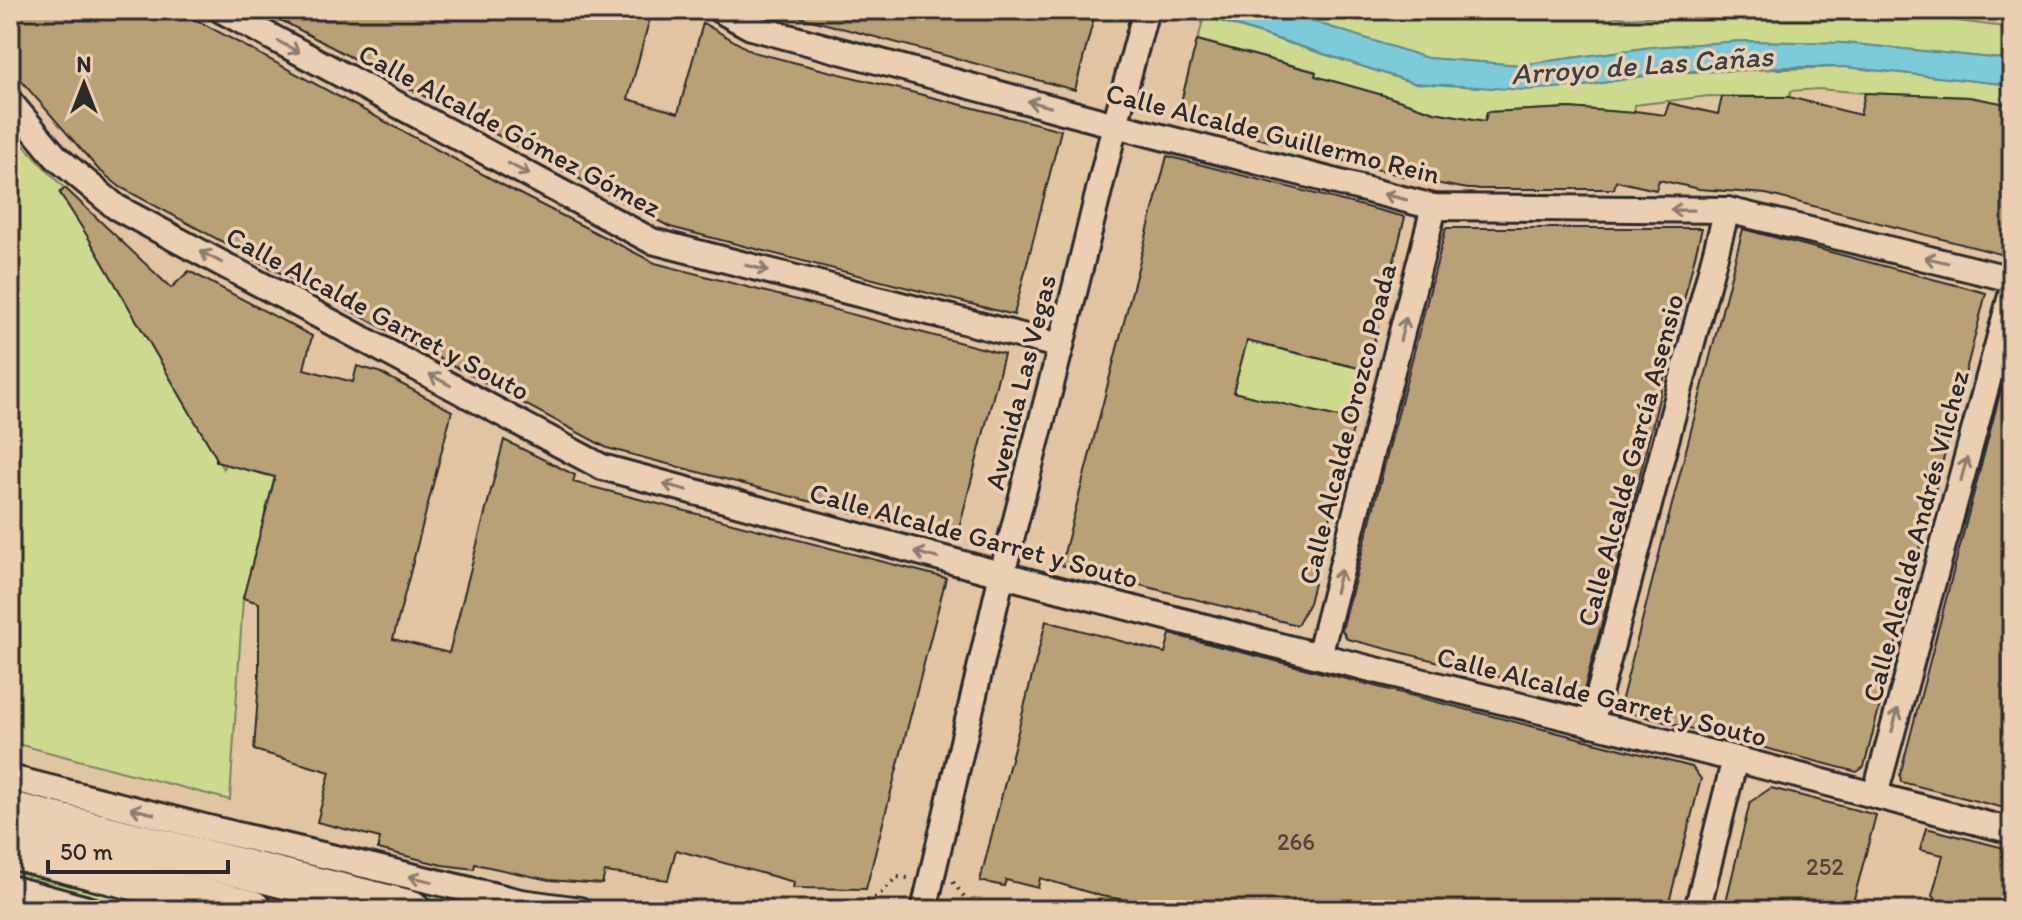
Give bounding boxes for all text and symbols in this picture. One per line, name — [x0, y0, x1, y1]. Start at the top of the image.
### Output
street label: Calle Alcalde Gómez Gómez — [353, 36, 667, 224]
water label: Arroyo de Las Cañas — [1510, 37, 1776, 92]
one-way arrow — [277, 39, 301, 55]
north arrow — [44, 44, 124, 124]
text: N — [77, 51, 91, 78]
street label: Calle Alcalde Guillermo Rein — [1102, 75, 1444, 191]
one-way arrow — [1027, 96, 1053, 111]
one-way arrow — [506, 162, 530, 178]
one-way arrow — [1383, 189, 1409, 204]
one-way arrow — [1669, 202, 1696, 218]
street label: Calle Alcalde Garret y Souto — [220, 218, 536, 408]
one-way arrow — [199, 249, 223, 265]
one-way arrow — [1924, 252, 1950, 267]
street label: Calle Alcalde Orozco Poada — [1291, 260, 1403, 588]
one-way arrow — [744, 261, 770, 276]
street label: Avenida Las Vegas — [977, 271, 1063, 493]
street label: Calle Alcalde García Asensio — [1569, 290, 1691, 630]
one-way arrow — [1396, 316, 1411, 342]
street label: Calle Alcalde Andrés Vílchez — [1854, 366, 1976, 706]
one-way arrow — [429, 372, 452, 388]
one-way arrow — [1957, 457, 1972, 483]
street label: Calle Alcalde Garret y Souto — [806, 475, 1142, 595]
one-way arrow — [663, 479, 689, 494]
one-way arrow — [914, 546, 940, 561]
one-way arrow — [1331, 568, 1346, 594]
street label: Calle Alcalde Garret y Souto — [1433, 639, 1771, 753]
one-way arrow — [1889, 708, 1904, 734]
one-way arrow — [129, 803, 155, 818]
scale bar — [48, 824, 228, 874]
house number: 266 — [1277, 827, 1315, 856]
text: 50 m — [60, 837, 113, 866]
house number: 252 — [1806, 852, 1844, 881]
one-way arrow — [409, 871, 435, 886]

